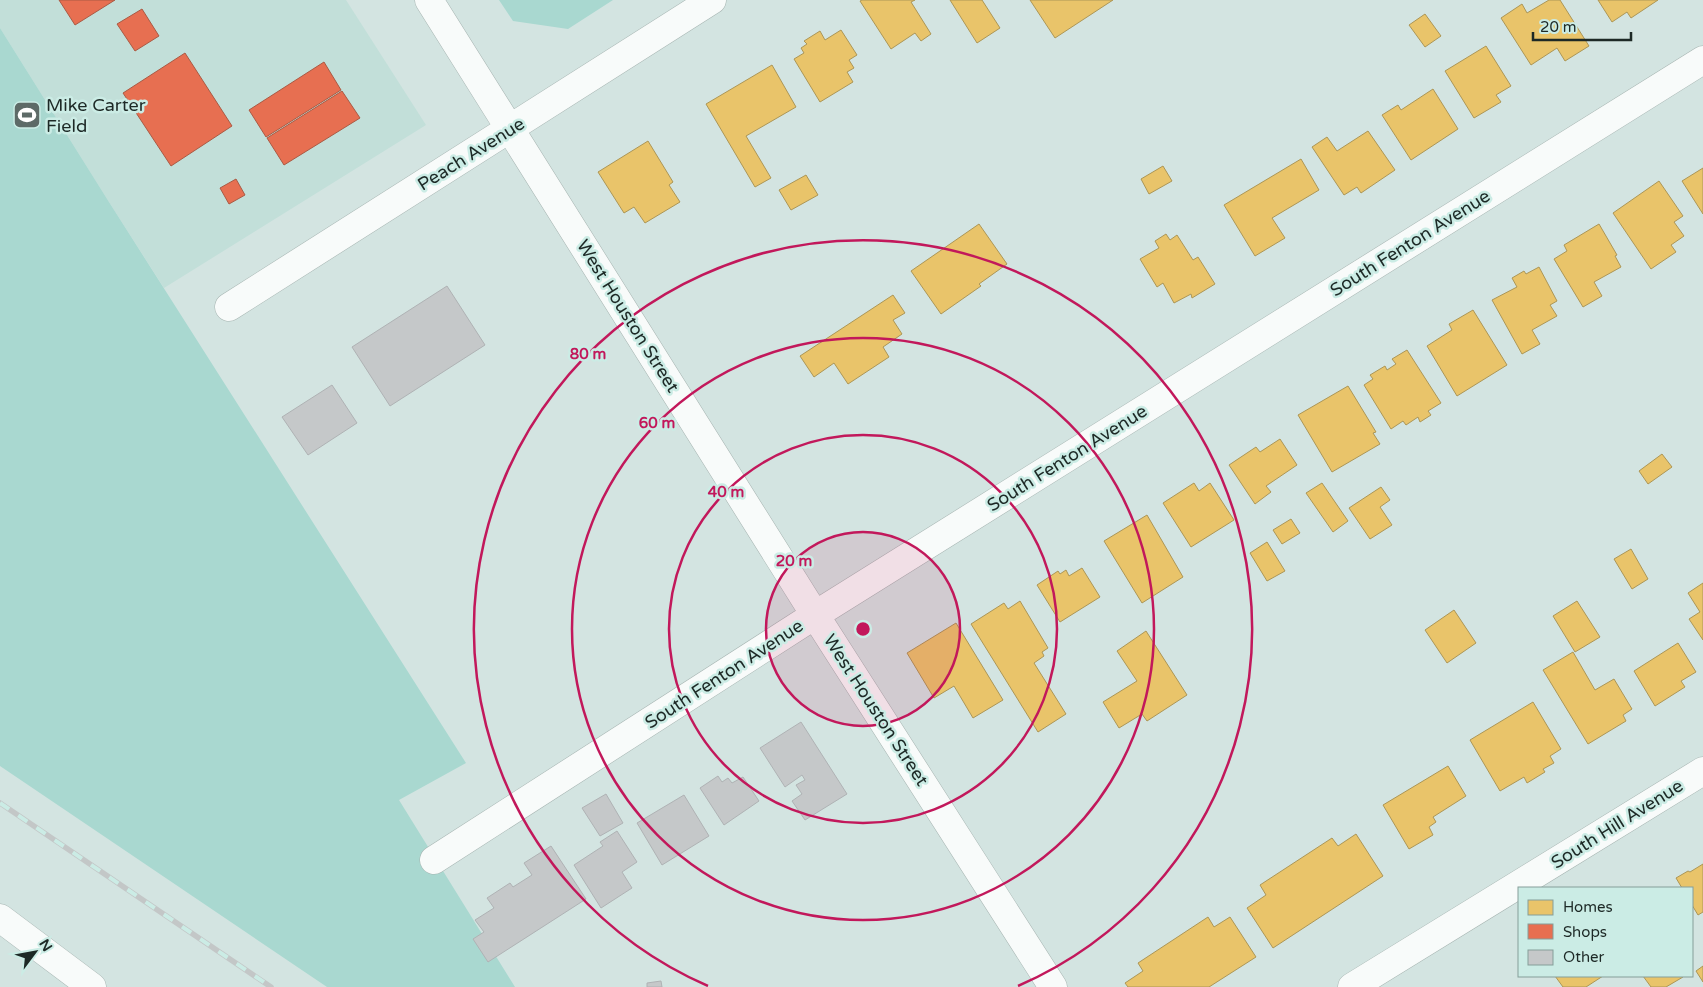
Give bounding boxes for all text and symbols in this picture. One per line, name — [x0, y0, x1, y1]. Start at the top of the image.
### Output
scale bar — [1533, 10, 1630, 42]
text: 20 m — [1540, 18, 1577, 36]
place label: Mike Carter Field — [46, 94, 146, 137]
sports icon: Mike Carter Field — [12, 100, 42, 130]
street label: Peach Avenue — [414, 112, 528, 196]
street label: South Fenton Avenue — [1326, 185, 1494, 301]
street label: West Houston Street — [572, 235, 684, 397]
text: 80 m — [570, 345, 606, 363]
street label: South Fenton Avenue — [983, 400, 1151, 516]
text: 60 m — [639, 414, 675, 432]
text: 40 m — [708, 483, 744, 501]
text: 20 m — [776, 552, 812, 570]
street label: South Fenton Avenue — [641, 615, 807, 733]
centre of rings — [854, 620, 872, 638]
street label: West Houston Street — [819, 630, 933, 790]
street label: South Hill Avenue — [1547, 775, 1687, 873]
legend — [1518, 887, 1693, 977]
text: Homes — [1563, 898, 1613, 916]
text: Shops — [1563, 923, 1607, 941]
north arrow — [10, 927, 60, 977]
text: N — [35, 936, 56, 955]
text: Other — [1563, 948, 1605, 966]

